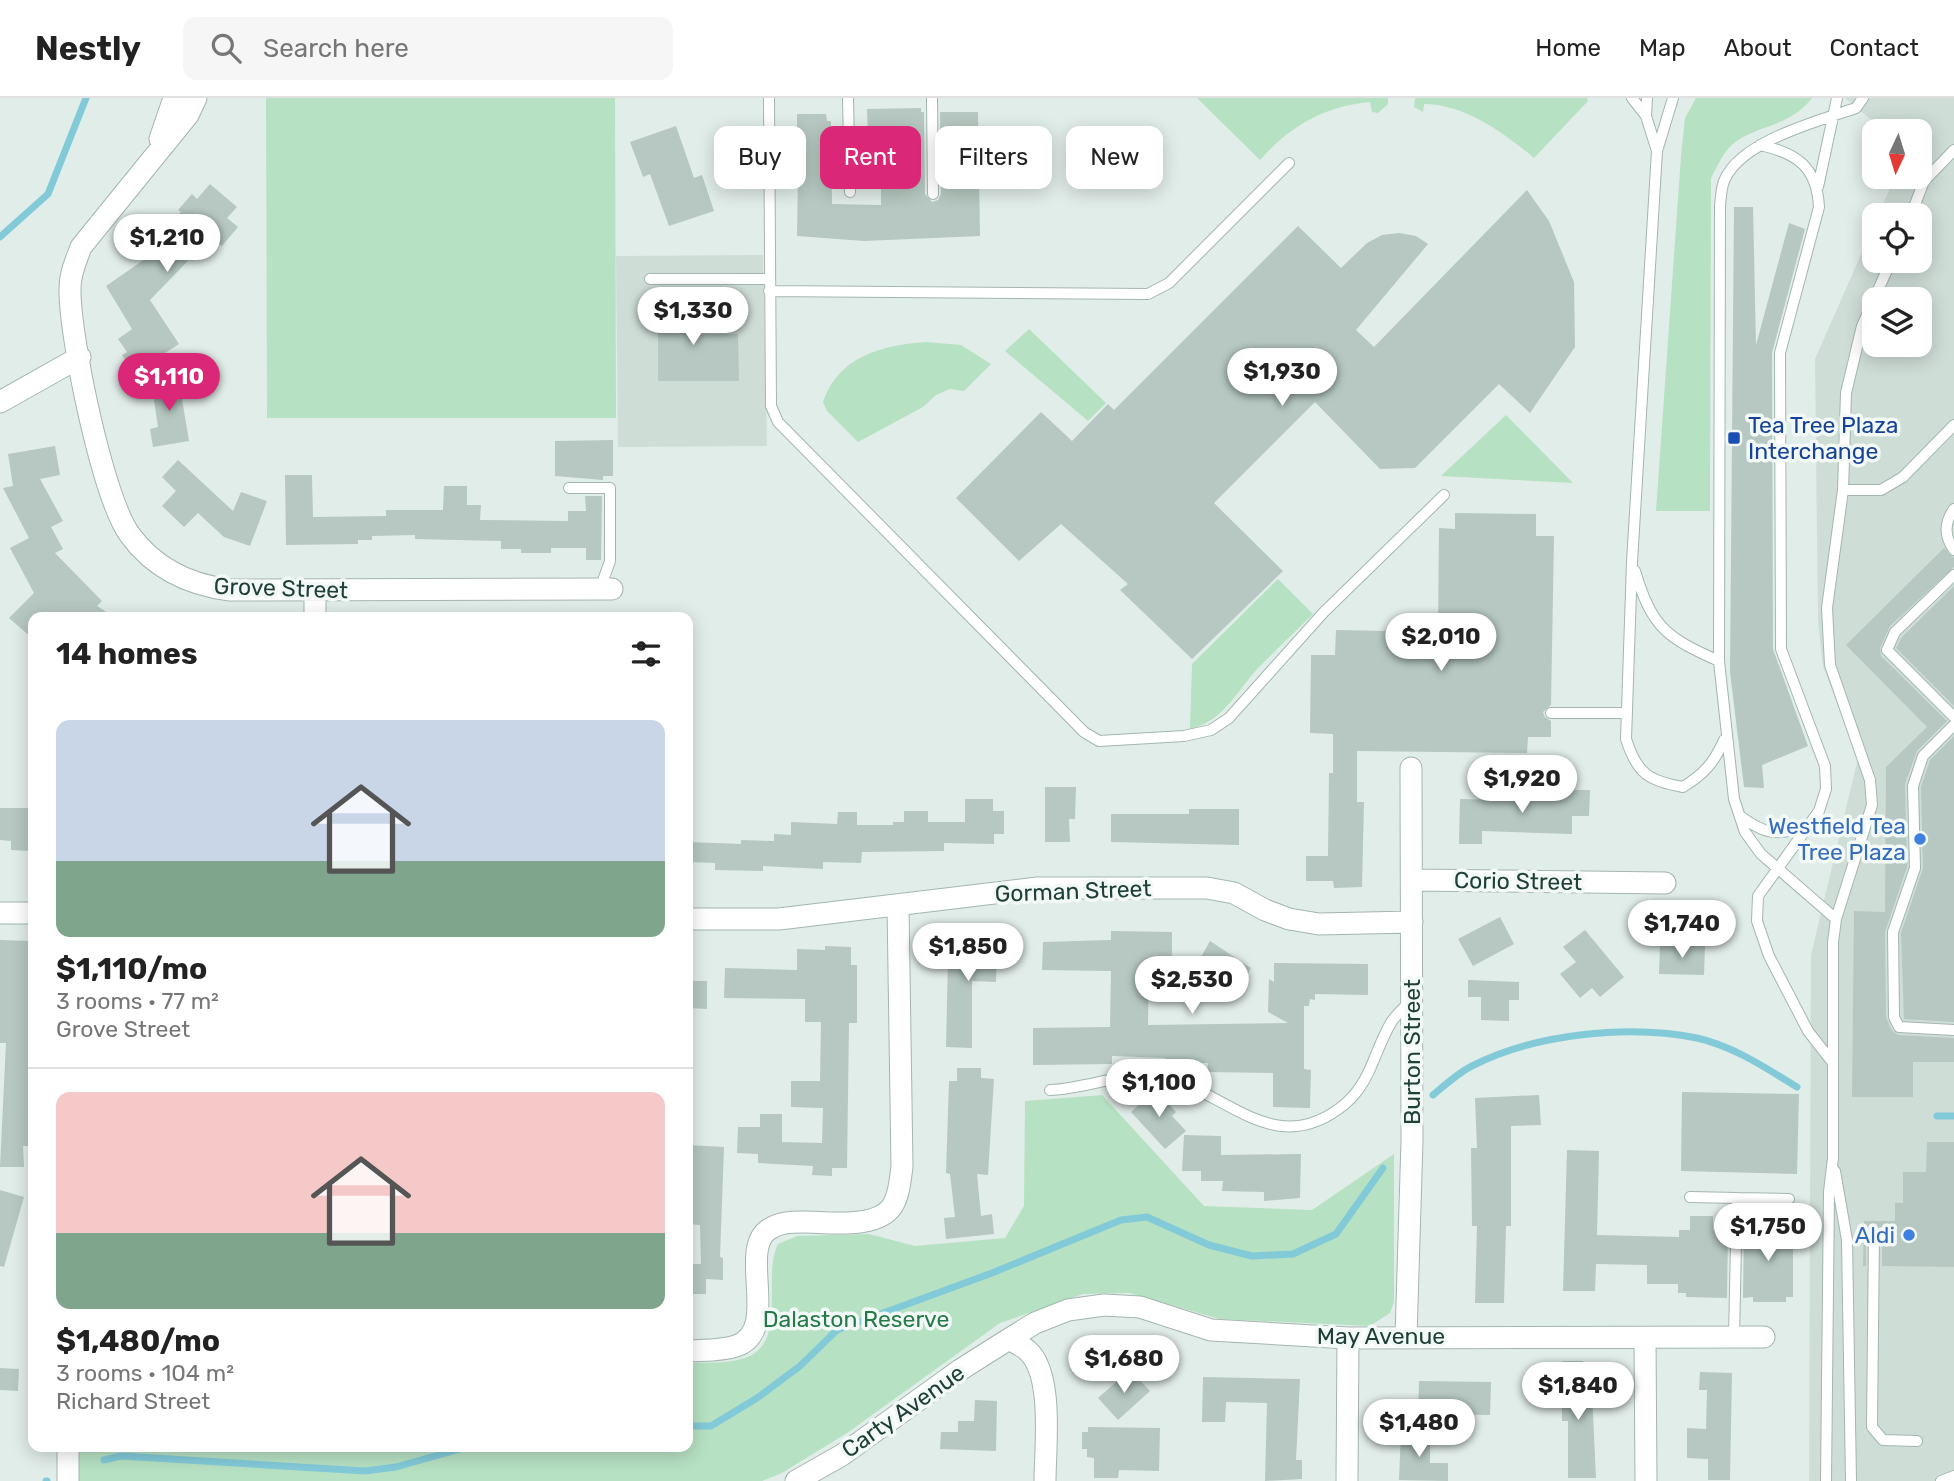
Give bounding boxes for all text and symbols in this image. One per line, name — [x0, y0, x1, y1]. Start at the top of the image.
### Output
search box — [183, 17, 673, 80]
text: Nestly — [35, 29, 141, 68]
icon: search — [207, 29, 245, 67]
text: Search here — [263, 33, 409, 64]
text: Home — [1535, 34, 1601, 62]
text: Map — [1639, 34, 1686, 62]
text: About — [1724, 34, 1792, 62]
text: Contact — [1830, 34, 1919, 62]
north arrow — [1862, 119, 1932, 189]
map controls — [1862, 119, 1932, 357]
chip: Buy — [714, 126, 806, 189]
chip: Rent — [820, 126, 921, 189]
chip: Filters — [935, 126, 1052, 189]
chip: New — [1066, 126, 1163, 189]
button: locate — [1862, 203, 1932, 273]
pin: $1,210 — [110, 214, 224, 274]
text: $1,210 — [129, 223, 205, 251]
button: layers — [1862, 287, 1932, 357]
pin: $1,330 — [636, 288, 750, 347]
text: $1,330 — [653, 296, 733, 324]
pin: $1,930 — [1225, 348, 1339, 408]
pin: $1,110 — [112, 354, 226, 413]
text: $1,930 — [1243, 357, 1321, 385]
text: $1,110 — [134, 362, 204, 390]
place label: Tea Tree Plaza Interchange — [1748, 411, 1899, 465]
marker: Tea Tree Plaza Interchange — [1726, 430, 1742, 446]
street label: Grove Street — [213, 572, 349, 604]
pin: $2,010 — [1384, 614, 1498, 673]
text: $2,010 — [1401, 622, 1481, 650]
icon: filters — [627, 635, 665, 673]
text: 14 homes — [56, 636, 198, 672]
pin: $1,920 — [1465, 756, 1579, 815]
text: $1,920 — [1483, 764, 1561, 792]
icon: home — [298, 766, 424, 892]
place label: Westfield Tea Tree Plaza — [1768, 812, 1906, 866]
marker: Westfield Tea Tree Plaza — [1912, 831, 1928, 847]
street label: Corio Street — [1454, 866, 1582, 896]
street label: Gorman Street — [994, 874, 1152, 908]
pin: $1,740 — [1625, 900, 1739, 960]
text: $1,740 — [1644, 909, 1720, 937]
pin: $1,850 — [911, 924, 1025, 983]
text: $1,850 — [928, 932, 1008, 960]
text: $1,110/mo — [56, 951, 207, 987]
pin: $2,530 — [1135, 956, 1249, 1016]
text: $2,530 — [1151, 965, 1233, 993]
street label: Burton Street — [1398, 979, 1426, 1125]
text: 3 rooms · 77 m² — [56, 987, 219, 1015]
text: Grove Street — [56, 1015, 190, 1043]
pin: $1,100 — [1102, 1060, 1216, 1119]
text: $1,100 — [1122, 1068, 1196, 1096]
icon: home — [298, 1138, 424, 1264]
pin: $1,750 — [1711, 1204, 1825, 1263]
text: $1,750 — [1730, 1212, 1806, 1240]
place label: Aldi — [1855, 1221, 1895, 1249]
marker: Aldi — [1901, 1227, 1917, 1243]
park label: Dalaston Reserve — [763, 1305, 949, 1333]
street label: May Avenue — [1317, 1322, 1445, 1350]
text: $1,480/mo — [56, 1323, 220, 1359]
pin: $1,680 — [1067, 1336, 1181, 1395]
text: $1,680 — [1084, 1344, 1164, 1372]
street label: Carty Avenue — [836, 1358, 970, 1464]
text: 3 rooms · 104 m² — [56, 1359, 234, 1387]
pin: $1,840 — [1521, 1362, 1635, 1422]
text: $1,840 — [1538, 1371, 1618, 1399]
text: Richard Street — [56, 1387, 210, 1415]
pin: $1,480 — [1362, 1400, 1476, 1459]
text: $1,480 — [1379, 1408, 1459, 1436]

